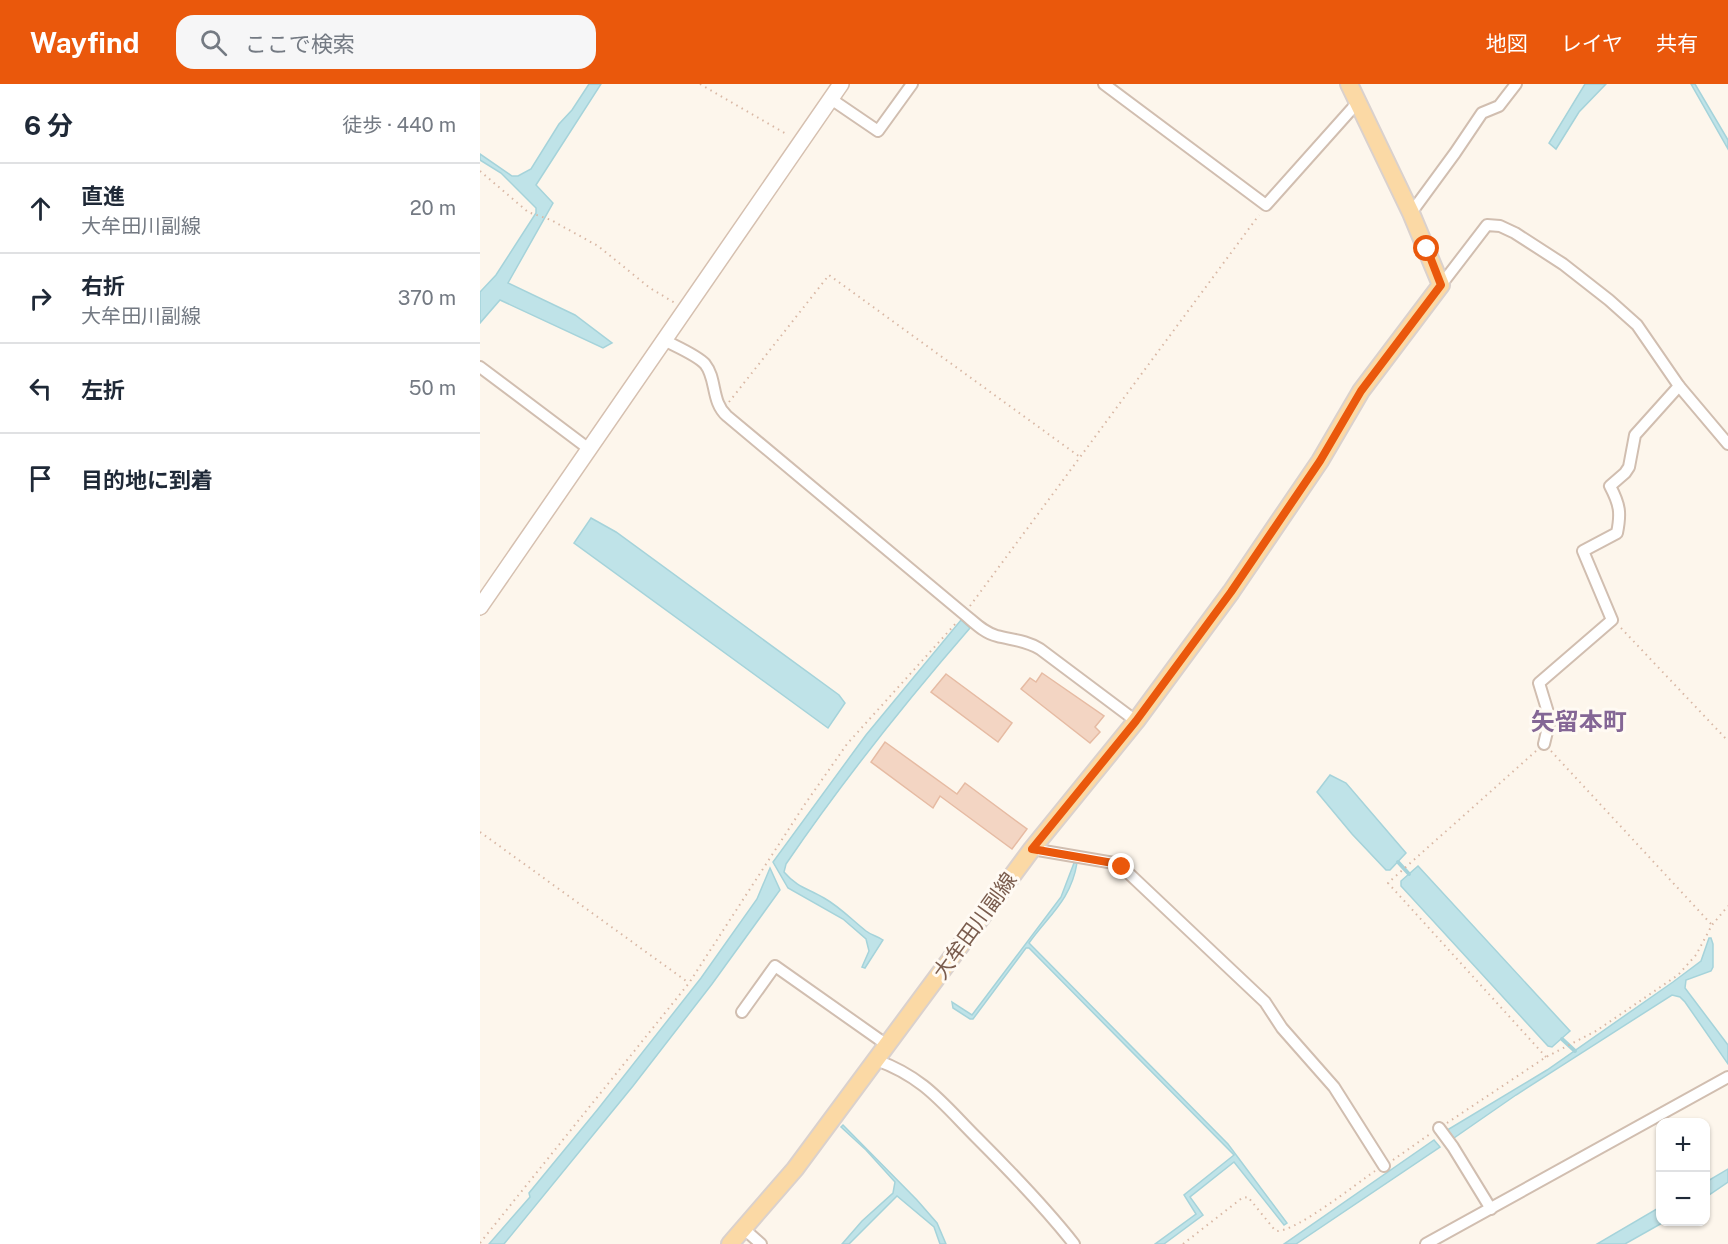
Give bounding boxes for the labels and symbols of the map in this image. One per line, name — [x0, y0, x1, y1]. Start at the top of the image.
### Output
route start — [1413, 235, 1439, 261]
district label: 矢留本町 — [1531, 707, 1627, 735]
route end — [1108, 853, 1134, 879]
street label: 大牟田川副線 — [927, 867, 1022, 984]

